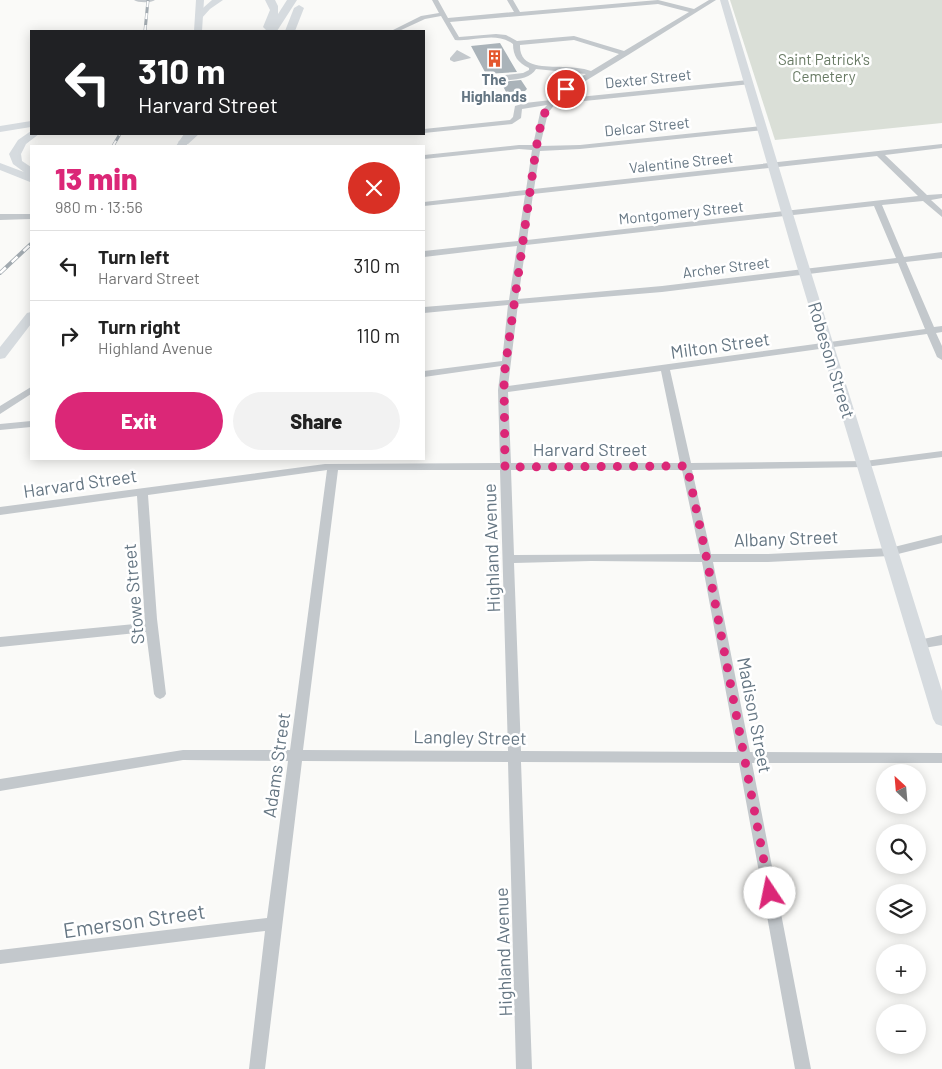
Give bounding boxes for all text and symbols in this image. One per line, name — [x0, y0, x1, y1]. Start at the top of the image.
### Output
building icon: The Highlands — [484, 48, 504, 68]
text: 310 m — [138, 49, 225, 91]
icon: left — [55, 50, 120, 115]
park label: Saint Patrick's Cemetery — [778, 50, 870, 85]
street label: Dexter Street — [604, 65, 692, 91]
pin — [545, 68, 587, 110]
place label: The Highlands — [461, 70, 527, 105]
icon: arrive — [552, 75, 580, 103]
text: Harvard Street — [138, 91, 278, 117]
street label: Delcar Street — [603, 113, 691, 139]
street label: Valentine Street — [628, 148, 734, 176]
text: 13 min — [55, 160, 137, 196]
button: close — [348, 162, 400, 214]
street label: Montgomery Street — [618, 196, 744, 228]
text: 980 m · 13:56 — [55, 197, 143, 216]
text: Turn left — [98, 245, 169, 268]
icon: left — [55, 252, 83, 280]
street label: Archer Street — [681, 253, 771, 281]
text: 310 m — [353, 254, 400, 277]
text: Harvard Street — [98, 268, 200, 287]
street label: Robeson Street — [804, 299, 860, 421]
text: Turn right — [98, 315, 180, 338]
icon: right — [55, 322, 83, 350]
text: 110 m — [356, 324, 400, 347]
street label: Milton Street — [669, 327, 771, 363]
text: Highland Avenue — [98, 338, 213, 357]
button: Exit — [55, 392, 223, 450]
button: Share — [233, 392, 400, 450]
street label: Harvard Street — [533, 438, 647, 460]
street label: Harvard Street — [22, 464, 138, 502]
street label: Highland Avenue — [478, 483, 504, 613]
street label: Albany Street — [733, 525, 839, 551]
street label: Stowe Street — [118, 543, 148, 645]
street label: Madison Street — [733, 655, 777, 775]
street label: Adams Street — [258, 711, 294, 819]
street label: Langley Street — [413, 725, 527, 749]
north arrow — [876, 764, 926, 814]
map controls — [876, 764, 926, 1054]
button: search — [876, 824, 926, 874]
position arrow — [743, 866, 795, 918]
button: layers — [876, 884, 926, 934]
street label: Highland Avenue — [490, 887, 516, 1017]
street label: Emerson Street — [61, 898, 207, 942]
button: + — [876, 944, 926, 994]
button: − — [876, 1004, 926, 1054]

